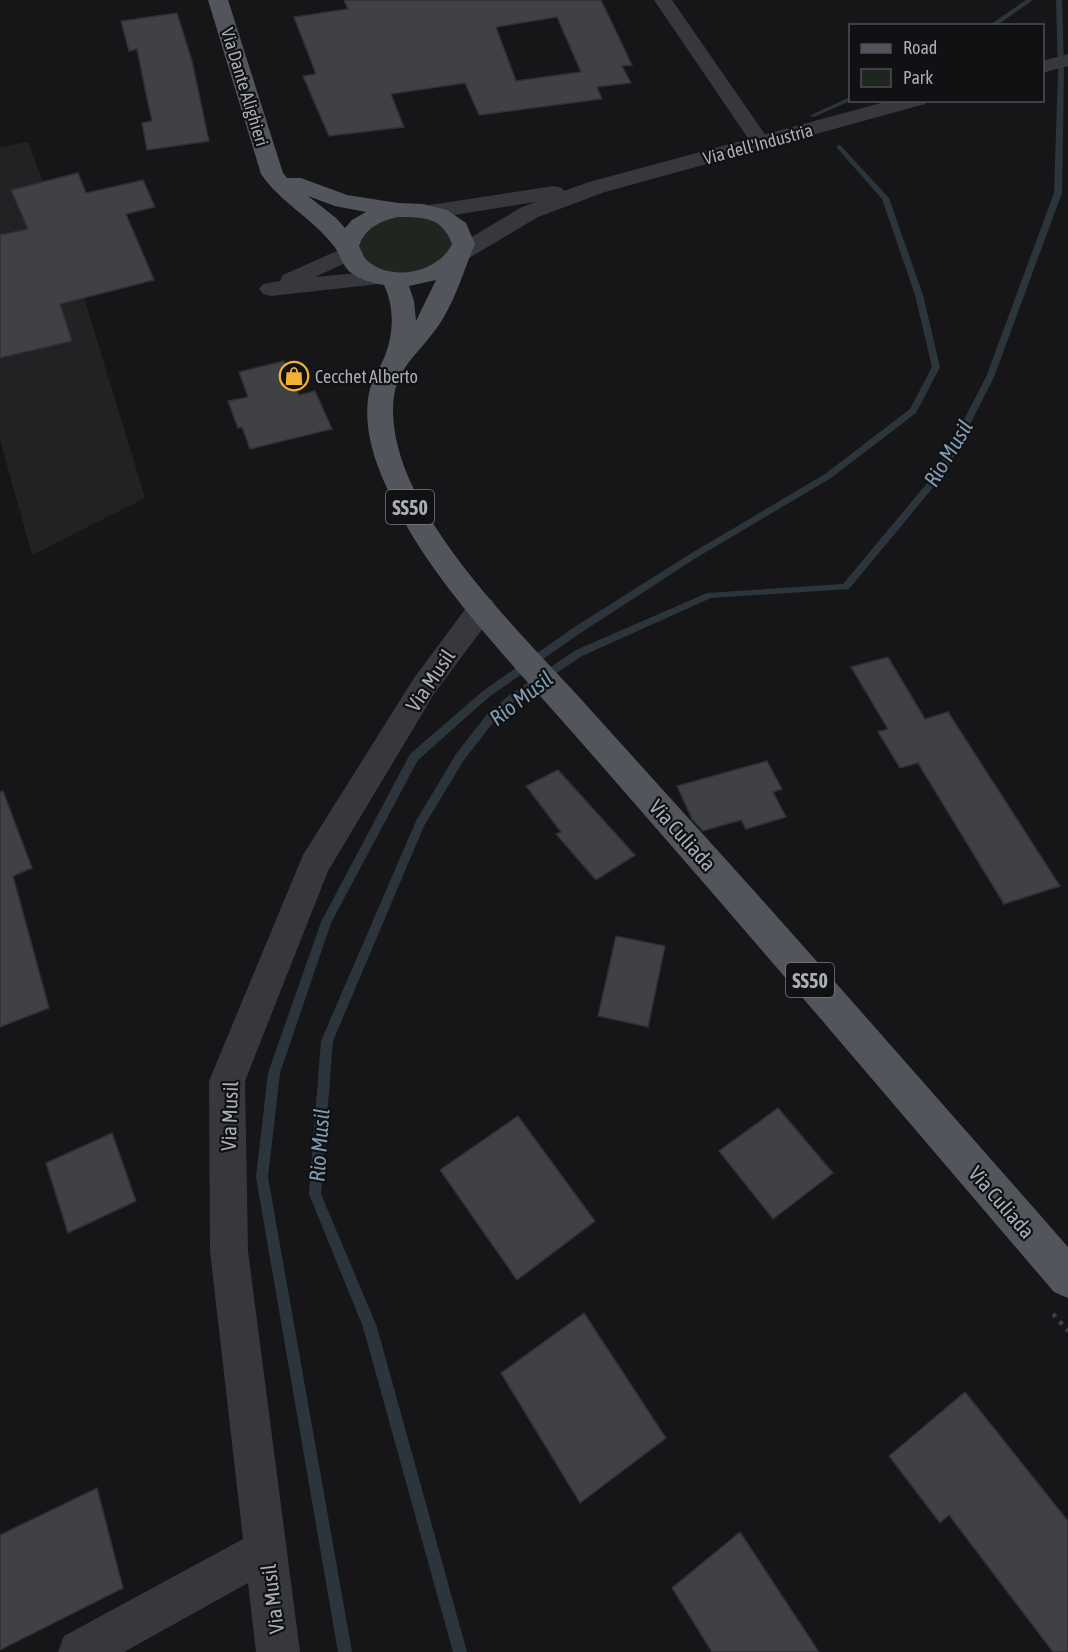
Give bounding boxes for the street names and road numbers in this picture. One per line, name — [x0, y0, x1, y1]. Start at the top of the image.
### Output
street label: Via Dante Alighieri — [217, 25, 273, 149]
street label: Via dell'Industria — [701, 119, 815, 169]
road number: SS50 — [386, 490, 434, 524]
street label: Via Musil — [401, 644, 460, 716]
street label: Via Culiada — [645, 795, 721, 875]
road number: SS50 — [786, 963, 834, 997]
street label: Via Musil — [216, 1080, 242, 1151]
street label: Via Culiada — [964, 1161, 1040, 1243]
street label: Via Musil — [256, 1562, 288, 1635]

